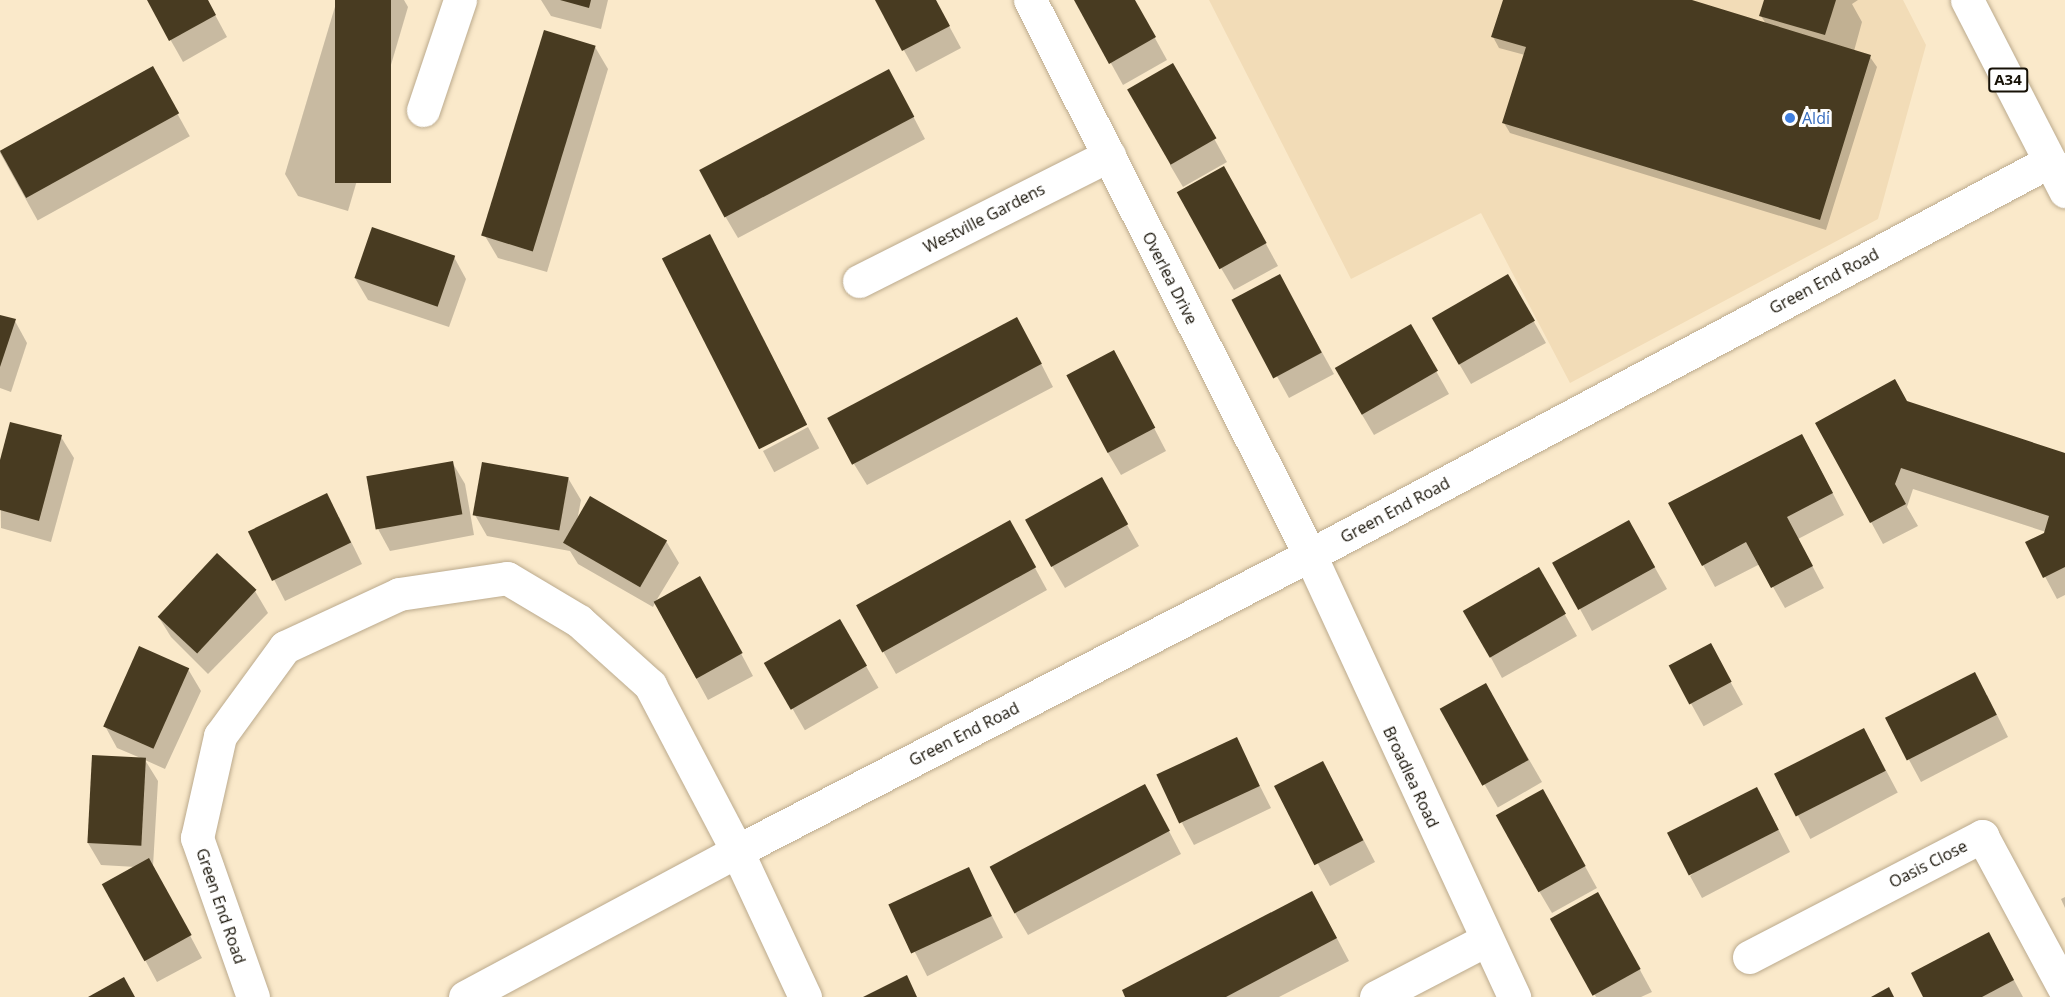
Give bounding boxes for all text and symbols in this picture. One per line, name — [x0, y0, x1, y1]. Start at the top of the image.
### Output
road number: A34 — [1987, 68, 2029, 92]
place label: Aldi — [1802, 108, 1830, 128]
marker: Aldi — [1783, 111, 1797, 125]
street label: Westville Gardens — [920, 179, 1048, 257]
street label: Overlea Drive — [1138, 229, 1202, 327]
street label: Green End Road — [1766, 244, 1882, 318]
street label: Green End Road — [1337, 473, 1453, 547]
street label: Green End Road — [906, 698, 1022, 770]
street label: Broadlea Road — [1379, 723, 1443, 831]
street label: Oasis Close — [1886, 836, 1970, 892]
street label: Green End Road — [192, 846, 250, 966]

